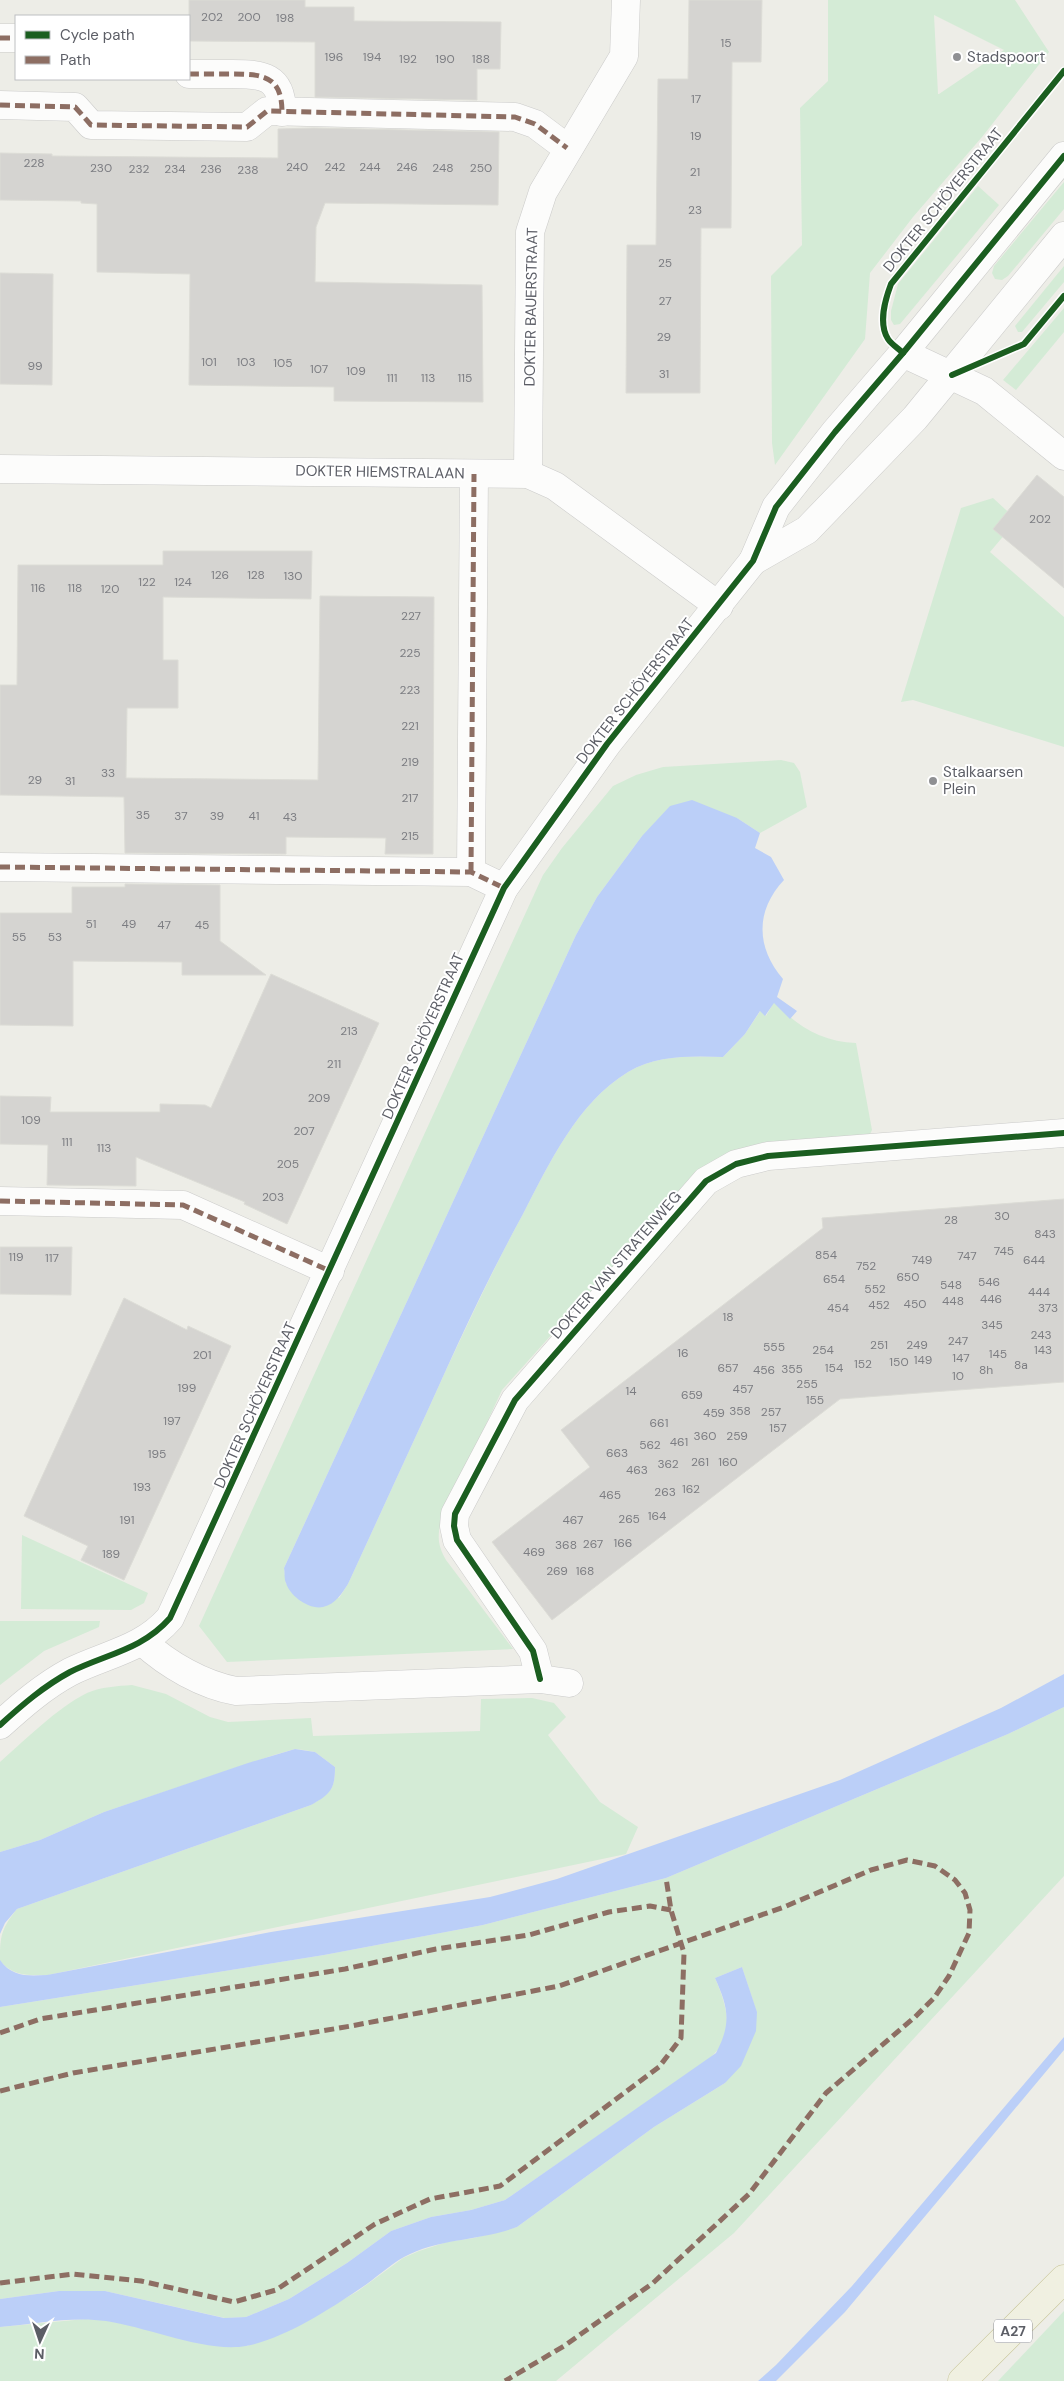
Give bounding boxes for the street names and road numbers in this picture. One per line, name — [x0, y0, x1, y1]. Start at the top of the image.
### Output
street label: DOKTER SCHÖYERSTRAAT — [879, 124, 1007, 276]
street label: DOKTER BAUERSTRAAT — [520, 227, 542, 387]
street label: DOKTER HIEMSTRALAAN — [295, 461, 465, 483]
street label: DOKTER SCHÖYERSTRAAT — [572, 614, 698, 768]
street label: DOKTER SCHÖYERSTRAAT — [377, 950, 469, 1122]
street label: DOKTER VAN STRATENWEG — [546, 1187, 686, 1343]
street label: DOKTER SCHÖYERSTRAAT — [209, 1319, 301, 1491]
road number: A27 — [994, 2320, 1032, 2342]

